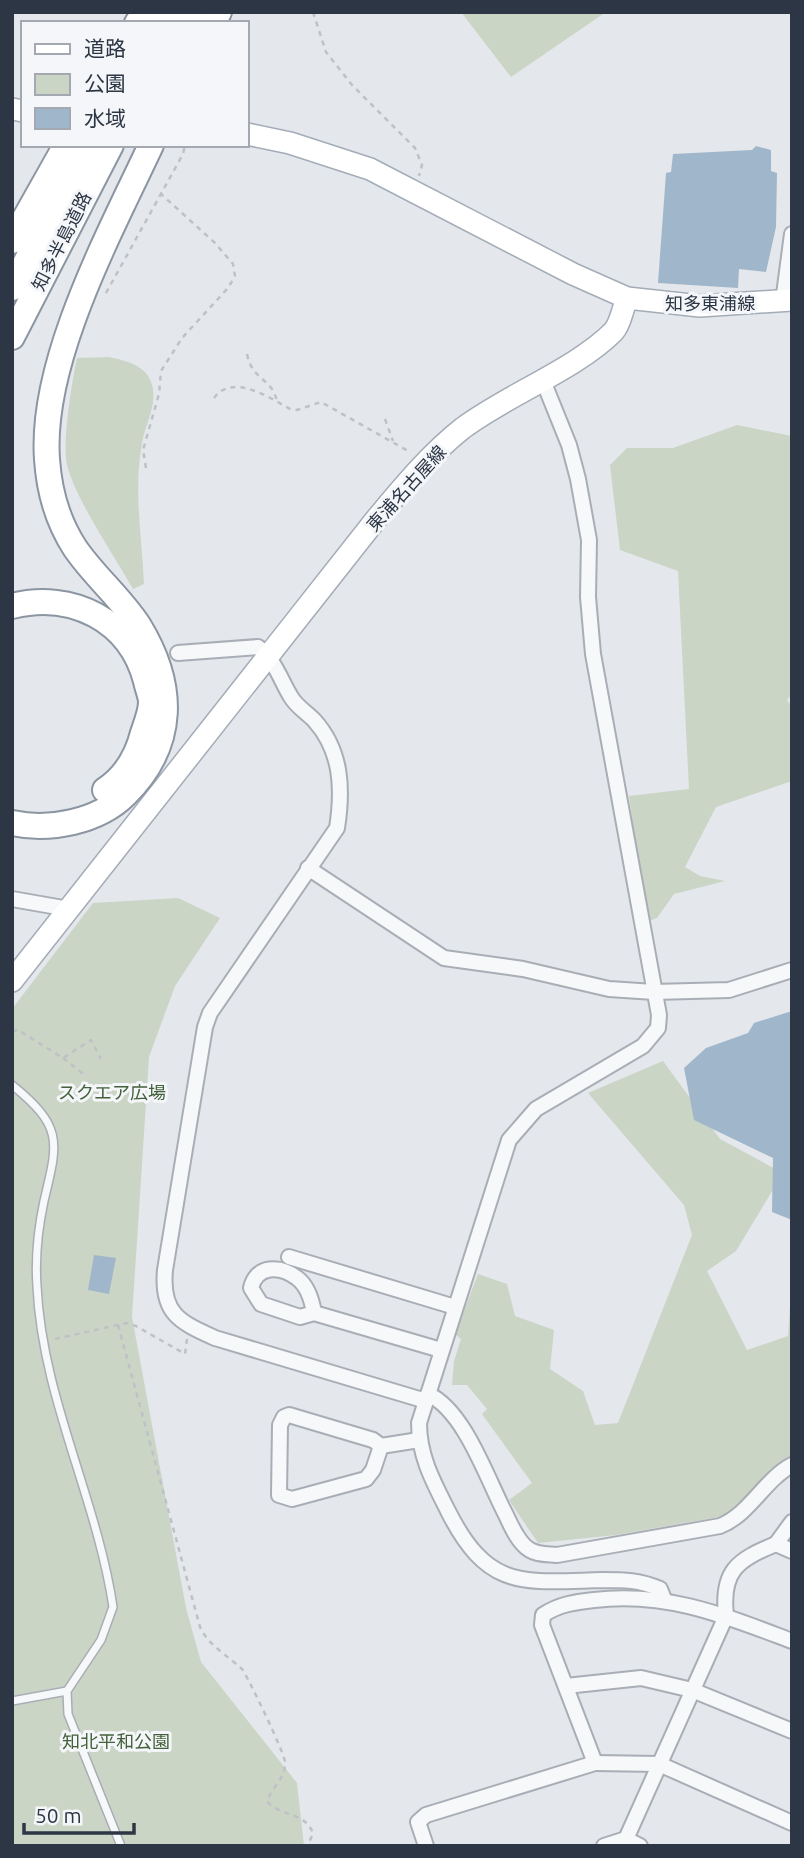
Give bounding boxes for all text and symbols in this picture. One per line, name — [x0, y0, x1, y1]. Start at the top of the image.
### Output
legend — [21, 21, 248, 147]
text: 道路 — [84, 36, 126, 60]
text: 公園 — [84, 71, 126, 95]
text: 水域 — [84, 106, 126, 130]
street label: 知多半島道路 — [28, 188, 94, 294]
street label: 知多東浦線 — [665, 293, 755, 313]
street label: 東浦名古屋線 — [362, 441, 450, 535]
park label: スクエア広場 — [58, 1082, 166, 1102]
park label: 知北平和公園 — [62, 1731, 170, 1751]
scale bar — [24, 1792, 135, 1836]
text: 50 m — [35, 1803, 82, 1827]

